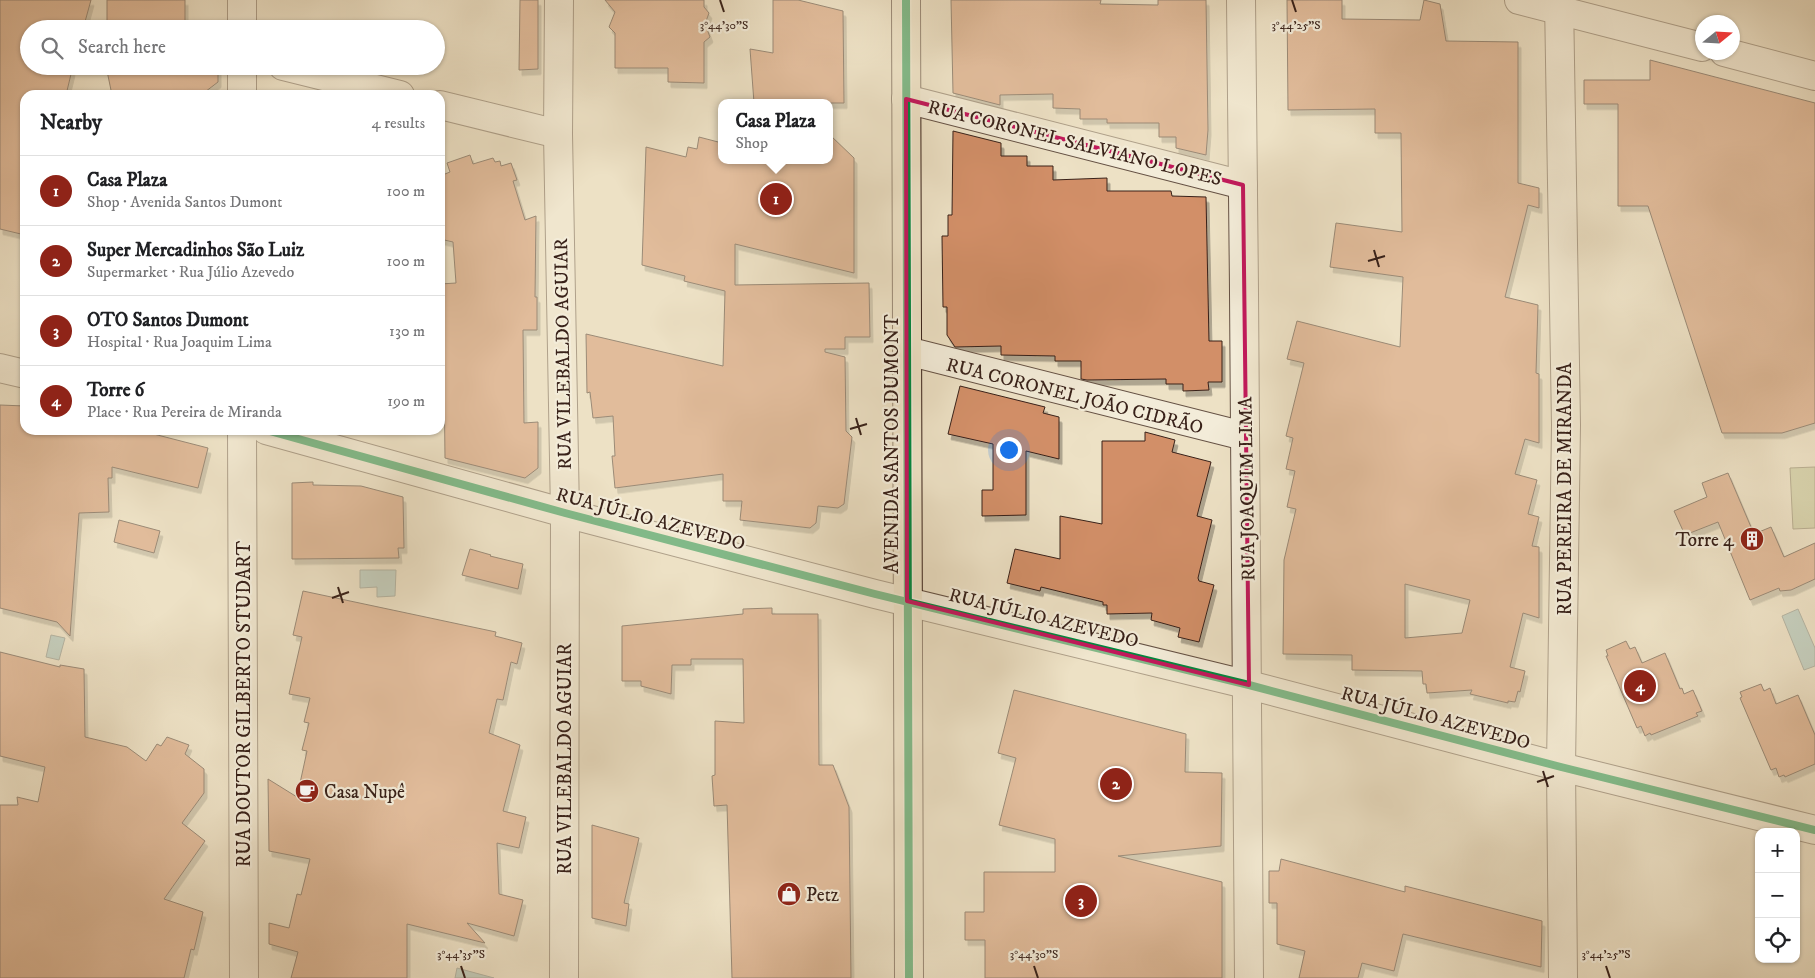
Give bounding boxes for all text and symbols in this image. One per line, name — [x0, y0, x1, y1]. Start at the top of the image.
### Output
north arrow — [1695, 15, 1740, 60]
text: 3°44'30"S — [700, 18, 748, 33]
text: 3°44'25"S — [1271, 18, 1321, 33]
search box — [20, 20, 445, 75]
icon: search — [38, 34, 66, 62]
text: Search here — [78, 36, 166, 59]
street label: RUA CORONEL SALVIANO LOPES — [925, 96, 1224, 191]
popup — [718, 99, 833, 164]
text: Nearby — [40, 110, 102, 136]
text: Casa Plaza — [735, 110, 816, 133]
text: 4 results — [372, 113, 425, 133]
text: Shop — [735, 133, 768, 153]
text: Casa Plaza — [87, 169, 167, 192]
pin: 1 — [760, 180, 792, 218]
text: 1 — [53, 181, 59, 201]
text: 100 m — [387, 181, 425, 201]
text: Shop · Avenida Santos Dumont — [87, 192, 282, 212]
street label: RUA VILEBALDO AGUIAR — [550, 238, 577, 470]
text: Super Mercadinhos São Luiz — [87, 239, 304, 262]
text: 2 — [52, 251, 60, 271]
text: 100 m — [387, 251, 425, 271]
text: Supermarket · Rua Júlio Azevedo — [87, 262, 294, 282]
text: OTO Santos Dumont — [87, 309, 249, 332]
street label: AVENIDA SANTOS DUMONT — [881, 314, 904, 574]
text: 3 — [53, 321, 59, 341]
text: 130 m — [389, 321, 425, 341]
text: Hospital · Rua Joaquim Lima — [87, 332, 272, 352]
street label: RUA CORONEL JOÃO CIDRÃO — [944, 351, 1206, 440]
street label: RUA PEREIRA DE MIRANDA — [1554, 362, 1577, 615]
text: Torre 6 — [87, 379, 145, 402]
text: 4 — [51, 391, 61, 411]
text: 190 m — [387, 391, 425, 411]
street label: RUA JOAQUIM LIMA — [1234, 396, 1261, 581]
text: Place · Rua Pereira de Miranda — [87, 402, 282, 422]
your location — [996, 437, 1022, 463]
street label: RUA JÚLIO AZEVEDO — [554, 481, 748, 556]
building icon: Torre 4 — [1739, 526, 1765, 552]
place label: Torre 4 — [1675, 529, 1735, 552]
street label: RUA DOUTOR GILBERTO STUDART — [233, 540, 256, 867]
street label: RUA JÚLIO AZEVEDO — [946, 582, 1141, 653]
street label: RUA VILEBALDO AGUIAR — [554, 643, 577, 875]
pin: 4 — [1624, 667, 1656, 705]
street label: RUA JÚLIO AZEVEDO — [1339, 680, 1533, 755]
pin: 2 — [1100, 765, 1132, 803]
cafe icon: Casa Nupê — [294, 778, 320, 804]
place label: Casa Nupê — [324, 781, 405, 804]
map controls — [1755, 828, 1800, 963]
button: + — [1755, 828, 1800, 873]
button: − — [1755, 873, 1800, 918]
shop icon: Petz — [776, 881, 802, 907]
pin: 3 — [1065, 882, 1097, 920]
place label: Petz — [806, 884, 839, 907]
button: locate — [1755, 918, 1800, 963]
text: 3°44'35"S — [437, 947, 485, 962]
text: 3°44'30"S — [1010, 947, 1058, 962]
text: 3°44'25"S — [1581, 947, 1631, 962]

